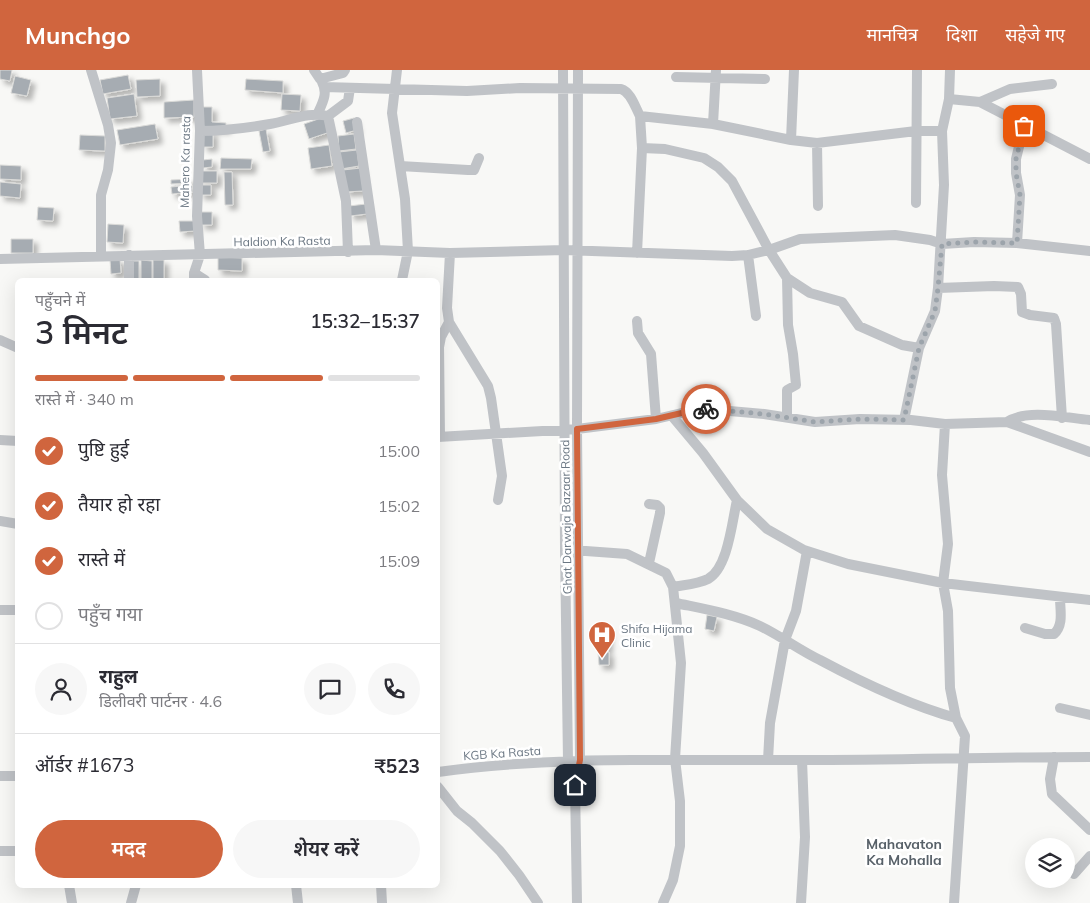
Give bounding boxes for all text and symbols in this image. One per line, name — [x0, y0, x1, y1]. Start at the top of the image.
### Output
text: Munchgo — [25, 20, 130, 50]
text: मानचित्र — [867, 23, 918, 46]
text: दिशा — [946, 23, 977, 46]
text: सहेजे गए — [1005, 23, 1065, 46]
pin — [1003, 105, 1045, 147]
icon: bag — [1010, 112, 1038, 140]
street label: Mahero Ka rasta — [177, 116, 193, 208]
street label: Haldion Ka Rasta — [233, 233, 331, 249]
text: पहुँचने में — [35, 290, 85, 310]
text: 15:32–15:37 — [310, 309, 420, 333]
text: 3 मिनट — [35, 312, 128, 352]
courier — [681, 384, 731, 434]
text: रास्ते में · 340 m — [35, 389, 134, 409]
icon: bike — [692, 395, 720, 423]
icon: check — [35, 437, 63, 465]
text: पुष्टि हुई — [78, 437, 129, 461]
street label: Ghat Darwaja Bazaar Road — [557, 440, 575, 594]
text: 15:00 — [378, 441, 420, 461]
icon: check — [35, 492, 63, 520]
text: तैयार हो रहा — [78, 492, 160, 516]
text: 15:02 — [378, 496, 420, 516]
icon: check — [35, 547, 63, 575]
text: रास्ते में — [78, 547, 125, 571]
text: 15:09 — [378, 551, 420, 571]
text: पहुँच गया — [78, 602, 143, 626]
hospital icon: Shifa Hijama Clinic — [587, 620, 617, 659]
place label: Shifa Hijama Clinic — [621, 621, 693, 650]
button: person — [35, 663, 87, 715]
button: chat — [304, 663, 356, 715]
button: phone — [368, 663, 420, 715]
text: राहुल — [99, 664, 138, 688]
text: डिलीवरी पार्टनर · 4.6 — [99, 691, 222, 711]
street label: KGB Ka Rasta — [463, 743, 541, 763]
text: ऑर्डर #1673 — [35, 753, 134, 777]
text: ₹523 — [374, 754, 420, 778]
pin — [554, 764, 596, 806]
icon: home — [561, 771, 589, 799]
button: मदद — [35, 820, 223, 878]
button: शेयर करें — [233, 820, 420, 878]
district label: Mahavaton Ka Mohalla — [866, 835, 942, 869]
map controls — [1025, 838, 1075, 888]
button: layers — [1025, 838, 1075, 888]

